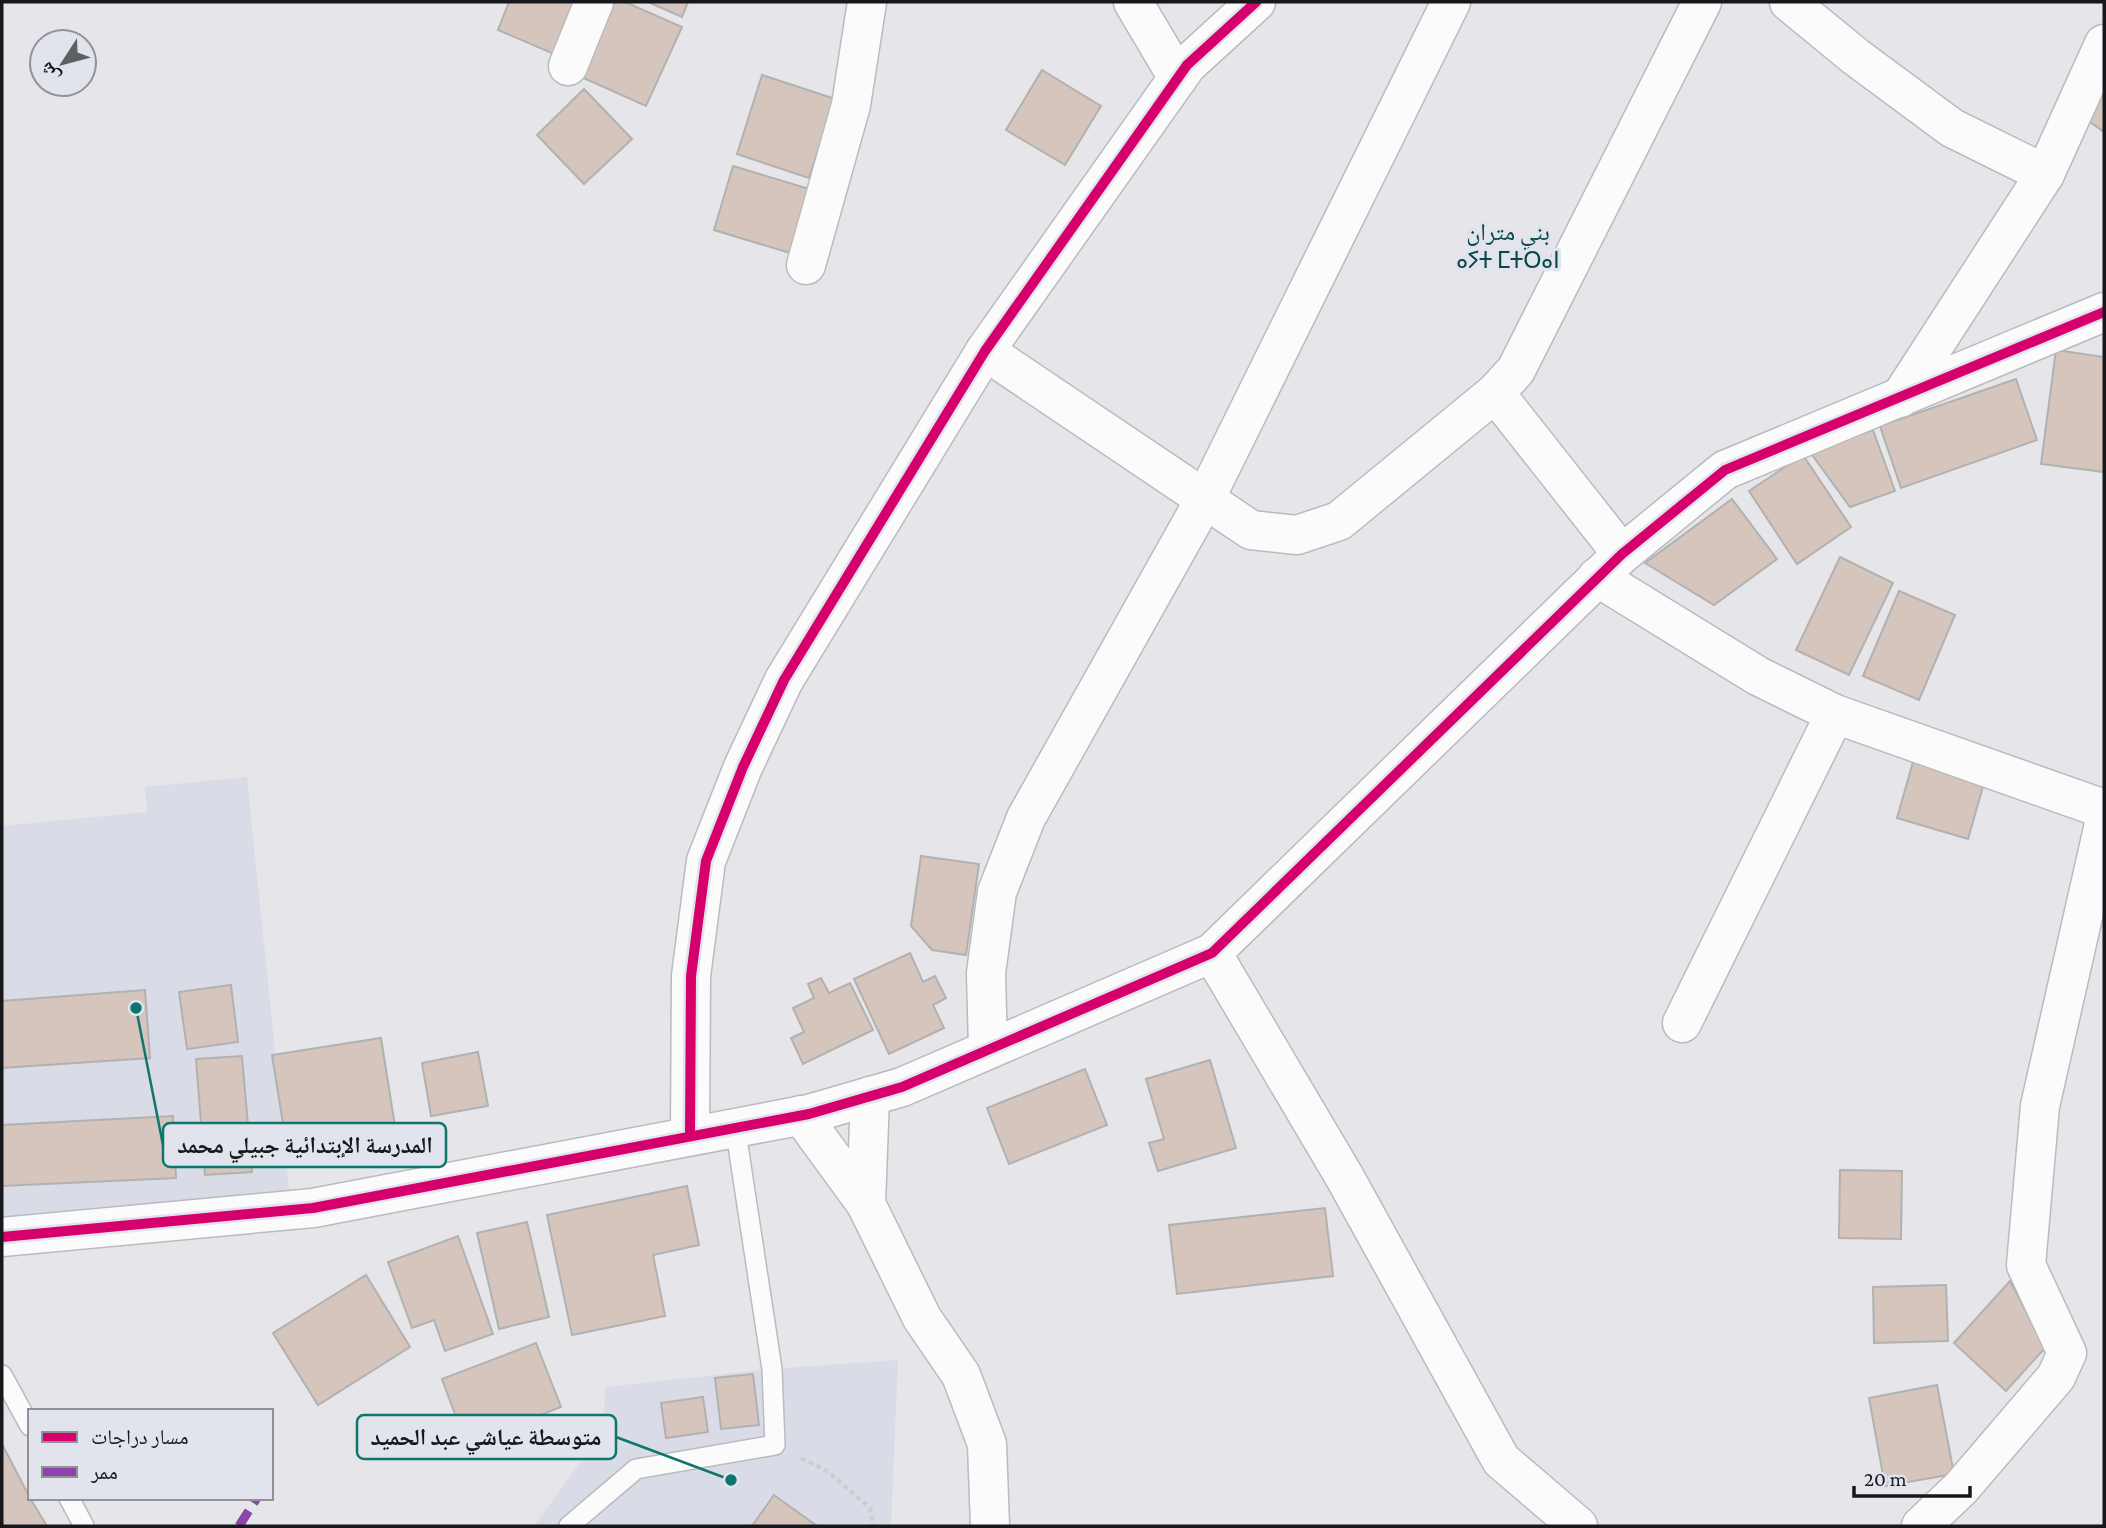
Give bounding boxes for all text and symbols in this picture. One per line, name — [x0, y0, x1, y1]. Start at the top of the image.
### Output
north arrow — [28, 28, 98, 98]
text: ش — [35, 58, 65, 87]
district label: بني متران ⴰⵢⵜ ⵎⵜⵔⴰⵏ — [1456, 218, 1560, 273]
callout: المدرسة الإبتدائية جبيلي محمد — [163, 1123, 446, 1167]
text: المدرسة الإبتدائية جبيلي محمد — [177, 1132, 433, 1164]
legend — [28, 1409, 273, 1500]
callout: متوسطة عياشي عبد الحميد — [357, 1415, 616, 1459]
text: متوسطة عياشي عبد الحميد — [371, 1424, 601, 1456]
text: مسار دراجات — [91, 1425, 189, 1449]
scale bar — [1854, 1454, 1969, 1498]
text: ممر — [90, 1460, 118, 1484]
text: 20 m — [1864, 1467, 1907, 1491]

